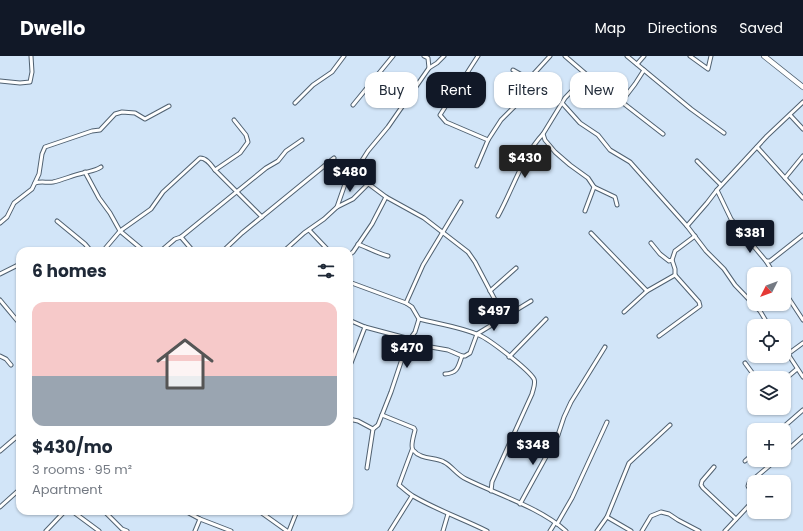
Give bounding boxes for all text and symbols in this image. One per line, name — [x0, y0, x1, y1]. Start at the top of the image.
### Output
text: Dwello — [20, 15, 85, 42]
text: Map — [595, 18, 626, 38]
text: Directions — [648, 18, 717, 38]
text: Saved — [739, 18, 783, 38]
chip: Buy — [365, 72, 418, 108]
chip: Rent — [426, 72, 486, 108]
chip: Filters — [494, 72, 562, 108]
chip: New — [570, 72, 628, 108]
pin: $430 — [501, 145, 549, 179]
text: $430 — [508, 148, 542, 167]
pin: $480 — [326, 159, 374, 193]
text: $480 — [333, 162, 367, 181]
pin: $381 — [726, 220, 774, 254]
text: $381 — [735, 223, 765, 242]
text: 6 homes — [32, 259, 107, 283]
icon: filters — [315, 260, 337, 282]
north arrow — [747, 267, 791, 311]
map controls — [747, 267, 791, 519]
pin: $497 — [470, 298, 518, 332]
text: $497 — [478, 301, 510, 320]
button: locate — [747, 319, 791, 363]
icon: home — [149, 328, 221, 400]
pin: $470 — [383, 335, 431, 369]
text: $470 — [391, 338, 423, 357]
button: layers — [747, 371, 791, 415]
button: + — [747, 423, 791, 467]
pin: $348 — [509, 432, 557, 466]
text: $430/mo — [32, 435, 113, 459]
text: $348 — [516, 435, 550, 454]
text: 3 rooms · 95 m² — [32, 460, 132, 479]
button: − — [747, 475, 791, 519]
text: Apartment — [32, 480, 102, 499]

